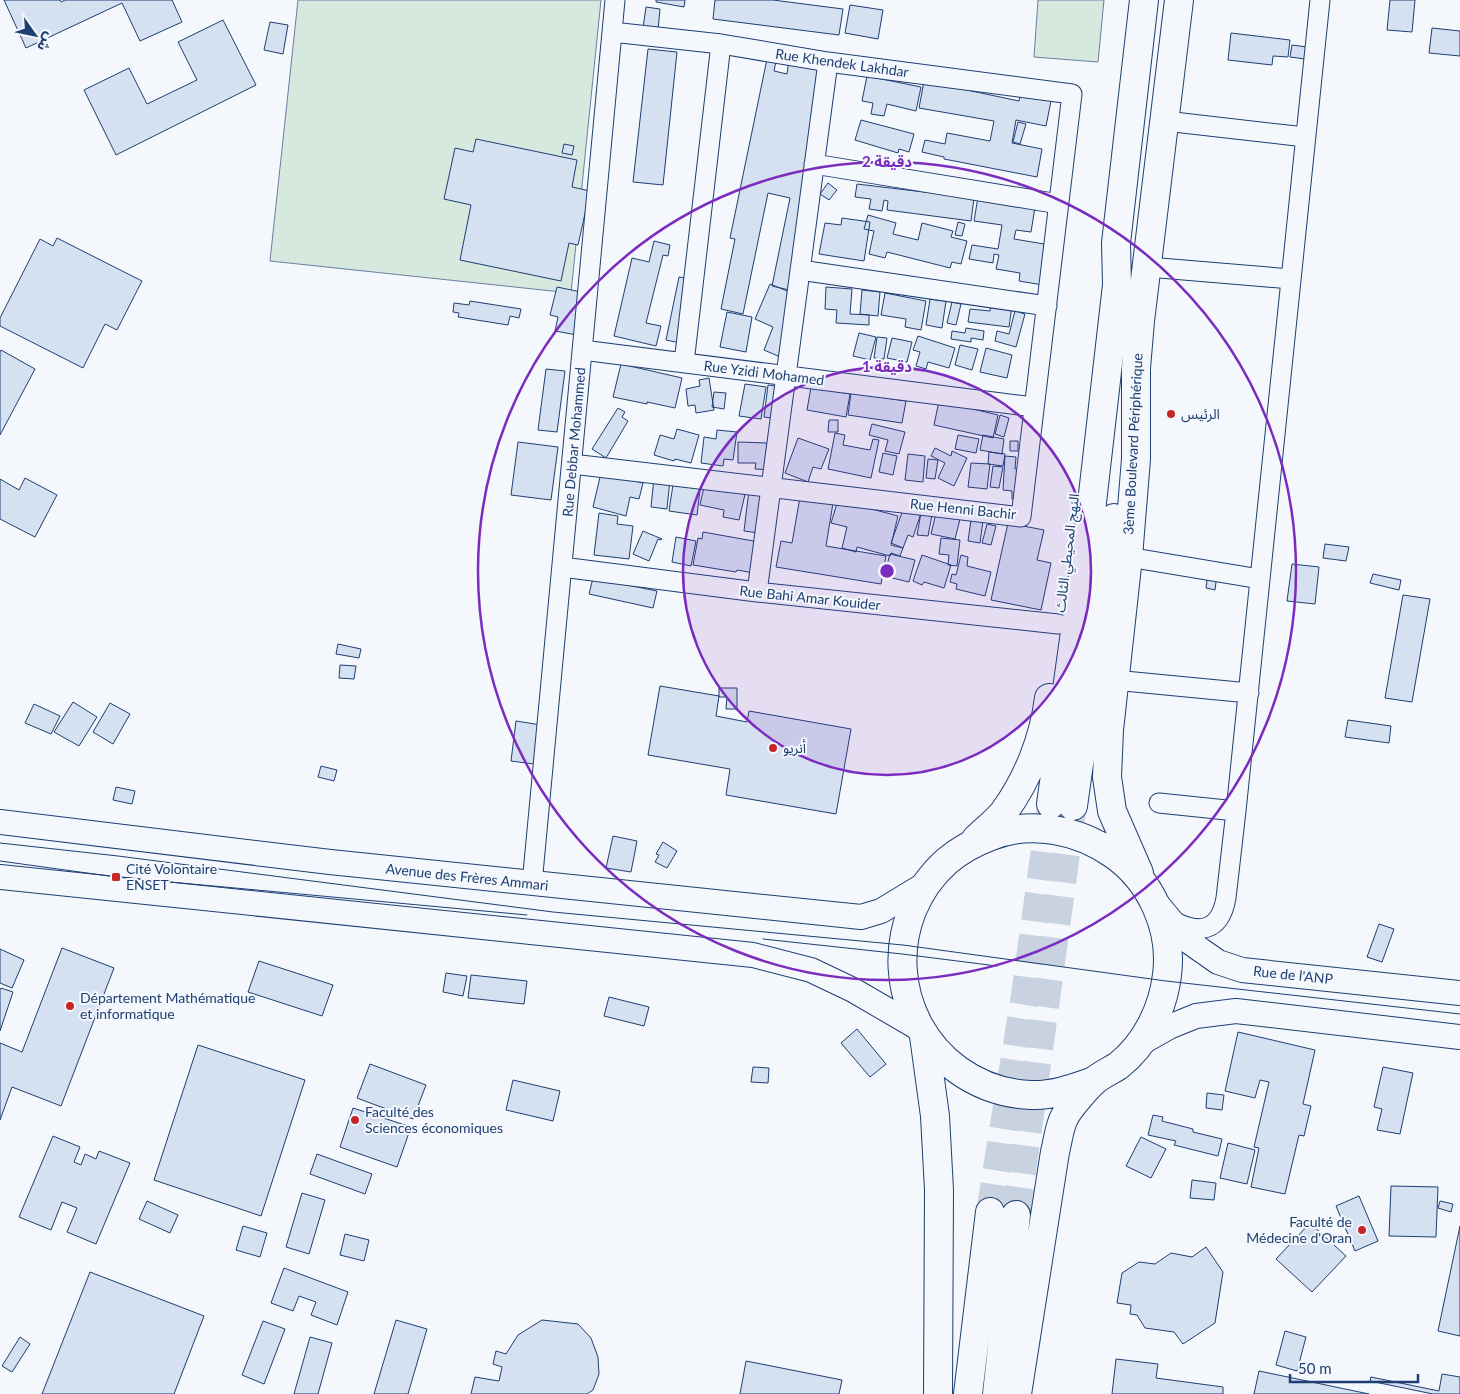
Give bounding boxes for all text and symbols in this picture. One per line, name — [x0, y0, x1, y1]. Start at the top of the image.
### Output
north arrow — [10, 10, 60, 60]
text: ش — [34, 30, 59, 55]
street label: Rue Khendek Lakhdar — [774, 45, 910, 80]
text: 2 دقيقة — [862, 152, 912, 170]
street label: 3ème Boulevard Périphérique — [1119, 353, 1146, 535]
street label: Rue Yzidi Mohamed — [703, 357, 825, 388]
text: 1 دقيقة — [862, 357, 912, 375]
street label: Rue Debbar Mohammed — [558, 367, 589, 517]
place label: الرئيس — [1181, 405, 1220, 423]
marker: الرئيس — [1165, 408, 1177, 420]
street label: النهج المحيطي الثالث — [1051, 492, 1085, 614]
street label: Rue Henni Bachir — [909, 494, 1017, 523]
centre of rings — [878, 562, 896, 580]
street label: Rue Bahi Amar Kouider — [739, 582, 882, 613]
place label: أنريو — [783, 739, 806, 757]
marker: أنريو — [767, 742, 779, 754]
street label: Avenue des Frères Ammari — [385, 859, 549, 894]
place label: Cité Volontaire ENSET — [126, 860, 217, 893]
marker: Cité Volontaire ENSET — [110, 871, 122, 883]
street label: Rue de l'ANP — [1252, 962, 1334, 987]
place label: Département Mathématique et informatique — [80, 989, 255, 1022]
marker: Département Mathématique et informatique — [64, 1000, 76, 1012]
place label: Faculté des Sciences économiques — [365, 1103, 503, 1136]
marker: Faculté des Sciences économiques — [349, 1114, 361, 1126]
place label: Faculté de Médecine d'Oran — [1246, 1213, 1352, 1246]
marker: Faculté de Médecine d'Oran — [1356, 1224, 1368, 1236]
scale bar — [1290, 1352, 1418, 1384]
text: 50 m — [1298, 1359, 1332, 1377]

